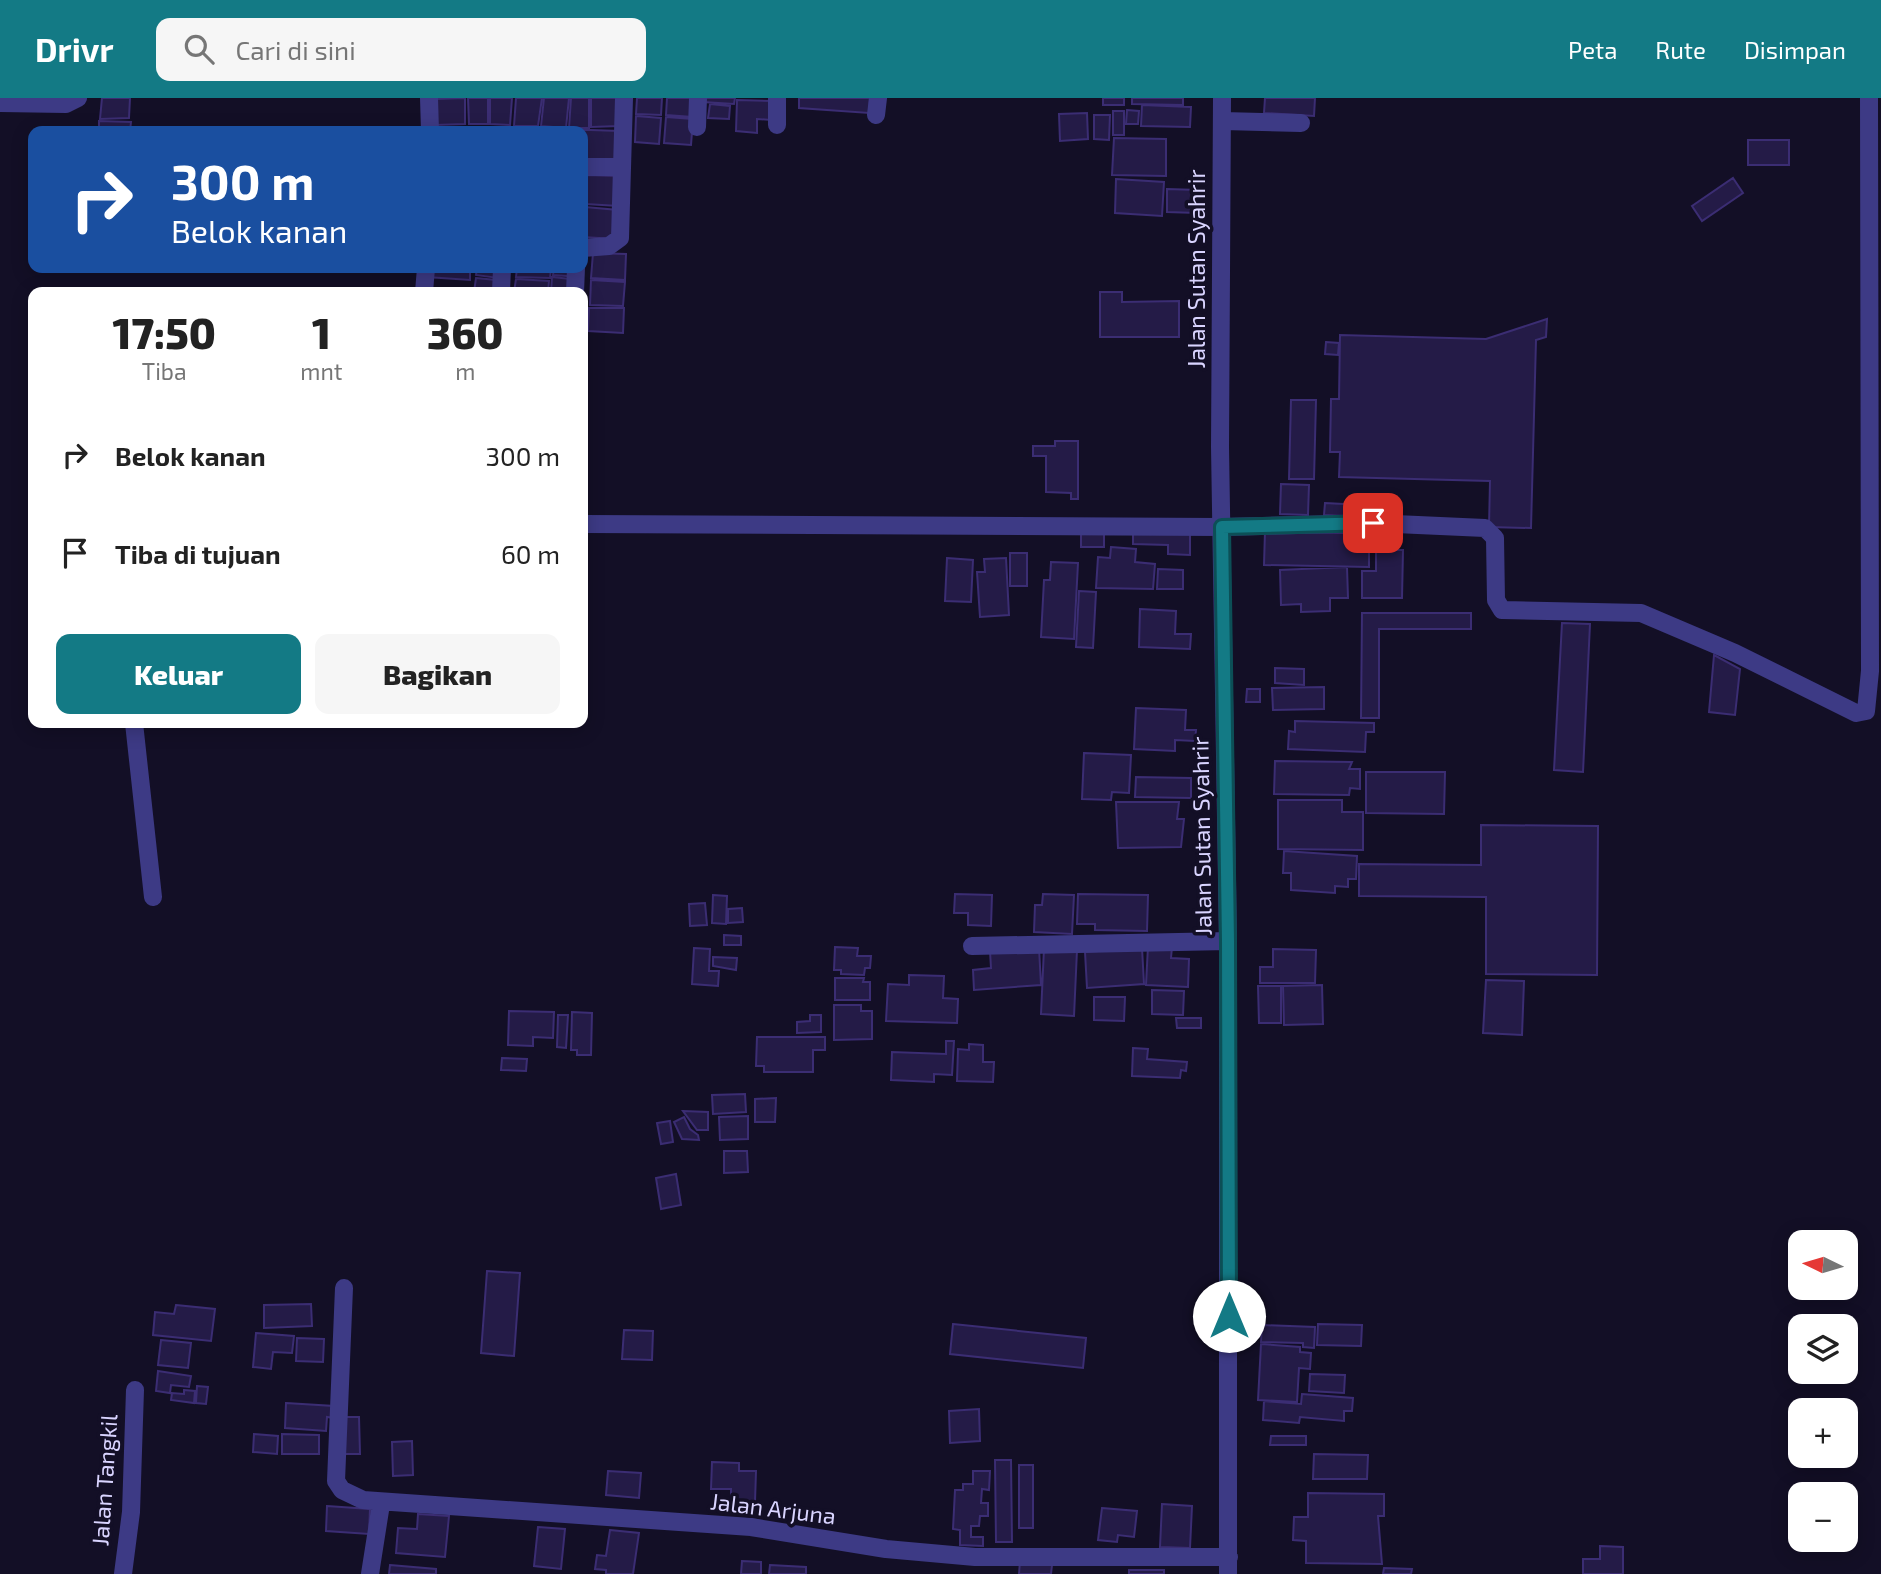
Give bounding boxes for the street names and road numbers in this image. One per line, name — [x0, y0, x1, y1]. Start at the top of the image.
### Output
street label: Jalan Sutan Syahrir — [1182, 169, 1210, 369]
street label: Jalan Sutan Syahrir — [1185, 736, 1217, 936]
street label: Jalan Tangkil — [85, 1413, 123, 1547]
street label: Jalan Arjuna — [709, 1486, 837, 1530]

